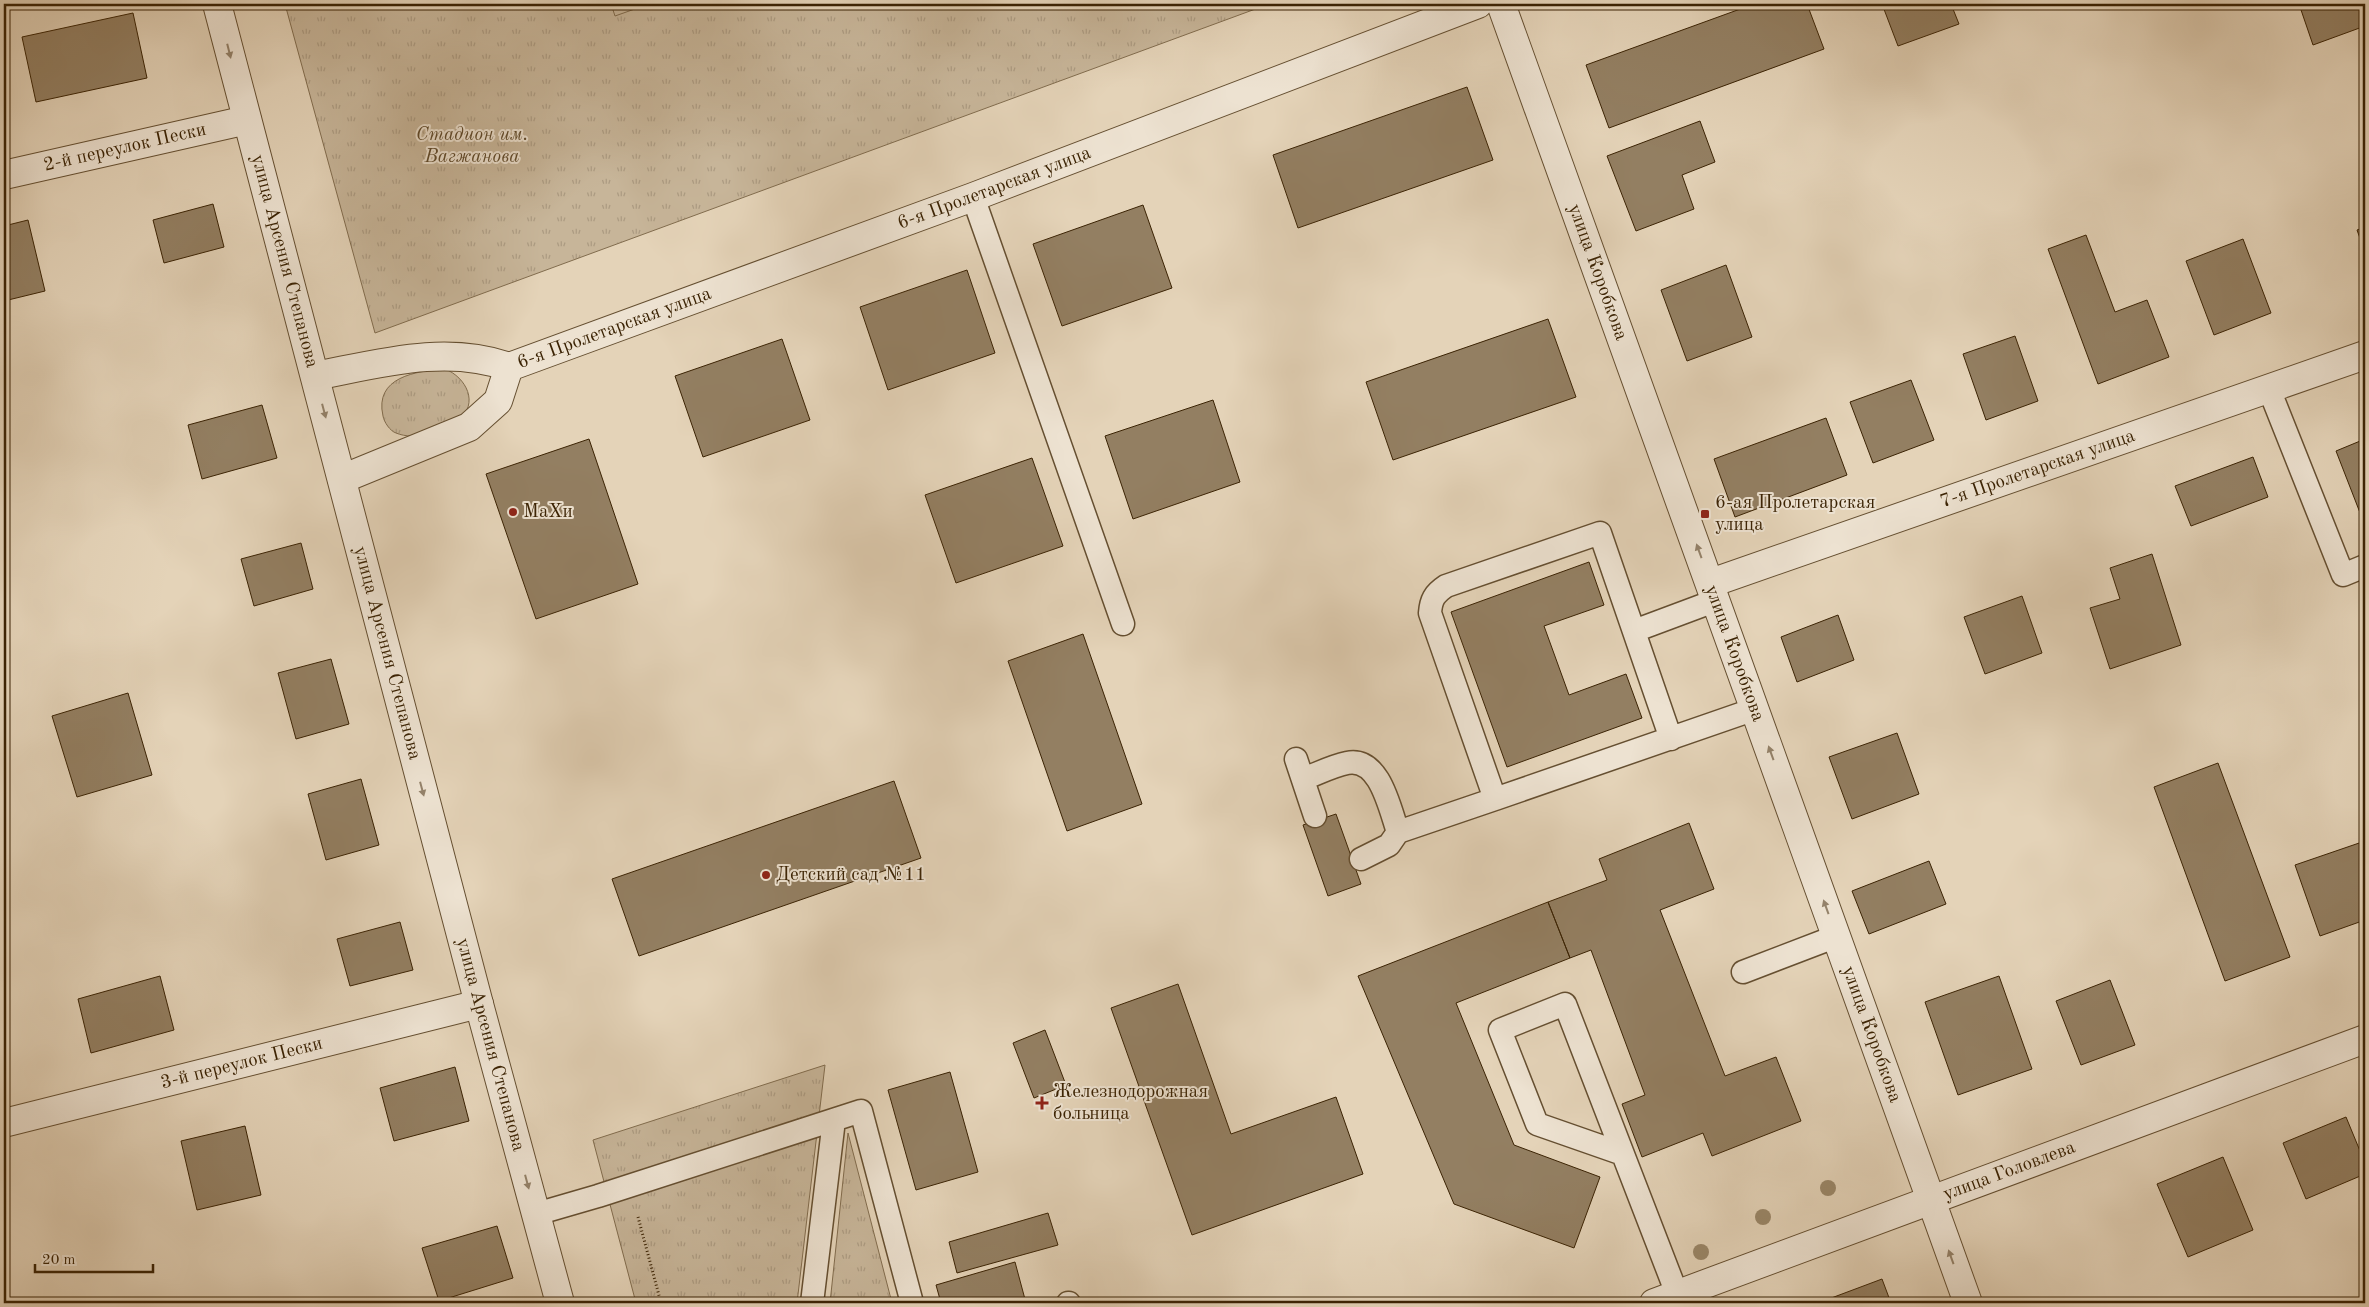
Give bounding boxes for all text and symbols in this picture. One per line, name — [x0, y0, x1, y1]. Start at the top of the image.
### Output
one-way arrow — [225, 44, 233, 59]
street label: 2-й переулок Пески — [42, 120, 208, 175]
park label: Стадион им. Вагжанова — [416, 126, 528, 167]
street label: 6-я Пролетарская улица — [895, 143, 1094, 233]
street label: улица Арсения Степанова — [247, 153, 322, 371]
street label: улица Коробкова — [1564, 201, 1631, 343]
street label: 6-я Пролетарская улица — [515, 284, 714, 373]
one-way arrow — [320, 404, 328, 419]
street label: 7-я Пролетарская улица — [1938, 426, 2138, 512]
place label: 6-ая Пролетарская улица — [1715, 494, 1876, 535]
place label: МаХи — [523, 503, 573, 522]
marker: МаХи — [507, 506, 519, 518]
marker: 6-ая Пролетарская улица — [1699, 508, 1711, 520]
one-way arrow — [1695, 543, 1703, 558]
street label: улица Арсения Степанова — [350, 544, 424, 762]
street label: улица Коробкова — [1701, 583, 1768, 725]
one-way arrow — [1767, 746, 1774, 761]
one-way arrow — [419, 781, 427, 796]
place label: Детский сад №11 — [776, 866, 926, 885]
marker: Детский сад №11 — [760, 869, 772, 881]
one-way arrow — [1822, 899, 1829, 914]
street label: улица Арсения Степанова — [453, 936, 528, 1154]
street label: улица Коробкова — [1838, 964, 1905, 1106]
street label: 3-й переулок Пески — [159, 1034, 325, 1093]
place label: Железнодорожная больница — [1053, 1083, 1208, 1124]
marker: Железнодорожная больница — [1035, 1096, 1049, 1110]
street label: улица Головлева — [1941, 1138, 2079, 1204]
one-way arrow — [524, 1175, 532, 1190]
scale bar — [35, 1242, 152, 1274]
one-way arrow — [1947, 1250, 1954, 1265]
text: 20 m — [42, 1253, 76, 1268]

